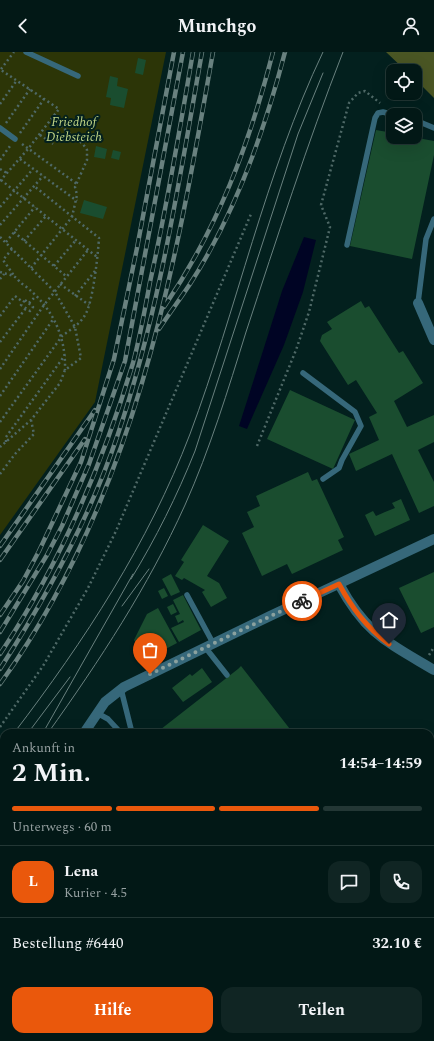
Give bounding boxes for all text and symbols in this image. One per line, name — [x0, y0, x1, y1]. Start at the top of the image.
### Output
text: Munchgo — [178, 13, 256, 40]
icon: back — [12, 15, 34, 37]
icon: person — [400, 15, 422, 37]
map controls — [386, 64, 422, 144]
button: locate — [386, 64, 422, 100]
button: layers — [386, 108, 422, 144]
park label: Friedhof Diebsteich — [46, 112, 102, 147]
courier — [282, 581, 322, 621]
icon: bike — [291, 590, 313, 612]
pin — [372, 603, 406, 644]
icon: home — [378, 609, 400, 631]
pin — [133, 633, 167, 674]
icon: bag — [139, 639, 161, 661]
text: Ankunft in — [12, 738, 75, 758]
text: 14:54–14:59 — [339, 752, 422, 775]
text: 2 Min. — [12, 753, 91, 793]
text: Unterwegs · 60 m — [12, 817, 112, 837]
text: Lena — [64, 860, 98, 883]
button: chat — [328, 861, 370, 903]
button: phone — [380, 861, 422, 903]
text: L — [28, 870, 38, 893]
text: Kurier · 4.5 — [64, 883, 127, 903]
text: Bestellung #6440 — [12, 932, 124, 955]
text: 32.10 € — [372, 932, 422, 955]
button: Hilfe — [12, 987, 213, 1033]
button: Teilen — [221, 987, 422, 1033]

